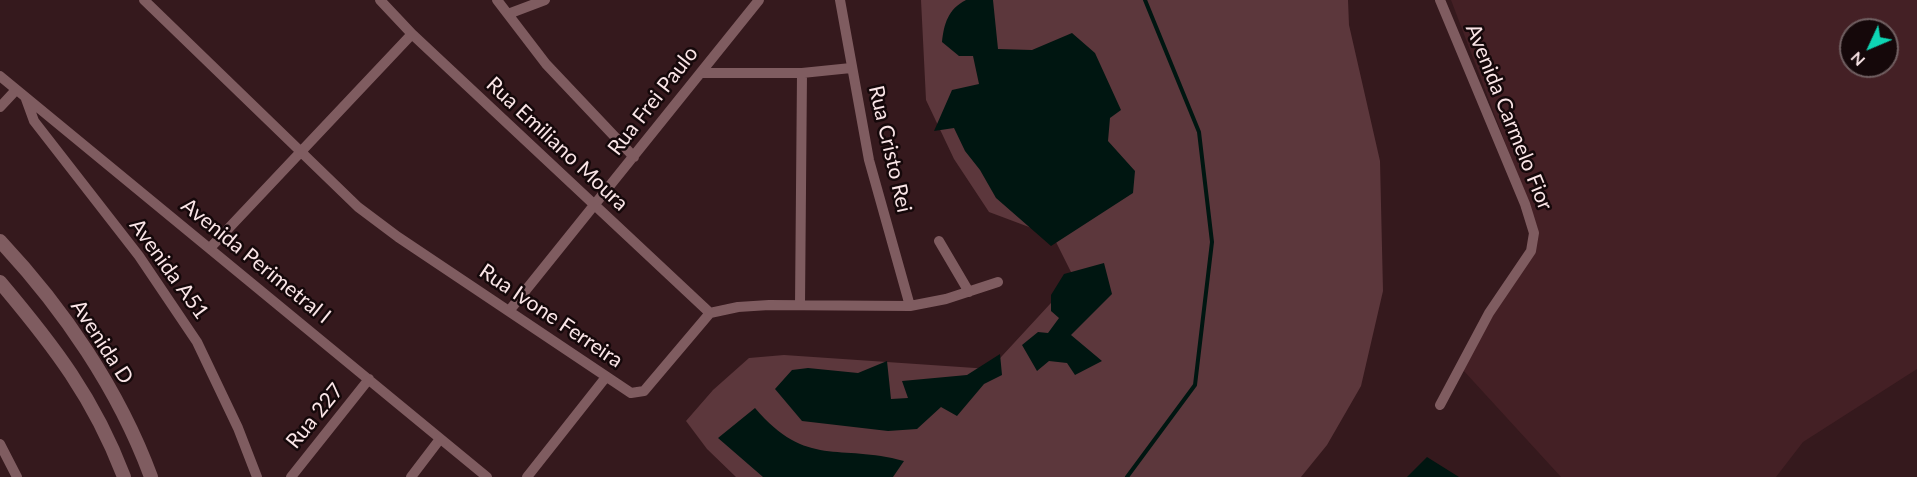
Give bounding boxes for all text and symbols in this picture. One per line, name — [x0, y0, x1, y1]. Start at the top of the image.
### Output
north arrow — [1839, 18, 1899, 78]
street label: Avenida Carmelo Fior — [1460, 20, 1558, 214]
street label: Rua Frei Paulo — [603, 42, 703, 160]
text: N — [1846, 48, 1868, 71]
street label: Rua Emiliano Moura — [481, 72, 633, 216]
street label: Rua Cristo Rei — [863, 83, 917, 215]
street label: Avenida Perimetral I — [176, 193, 336, 329]
street label: Avenida A51 — [124, 214, 214, 324]
street label: Rua Ivone Ferreira — [475, 259, 627, 373]
street label: Avenida D — [65, 295, 139, 389]
street label: Rua 227 — [281, 378, 349, 454]

